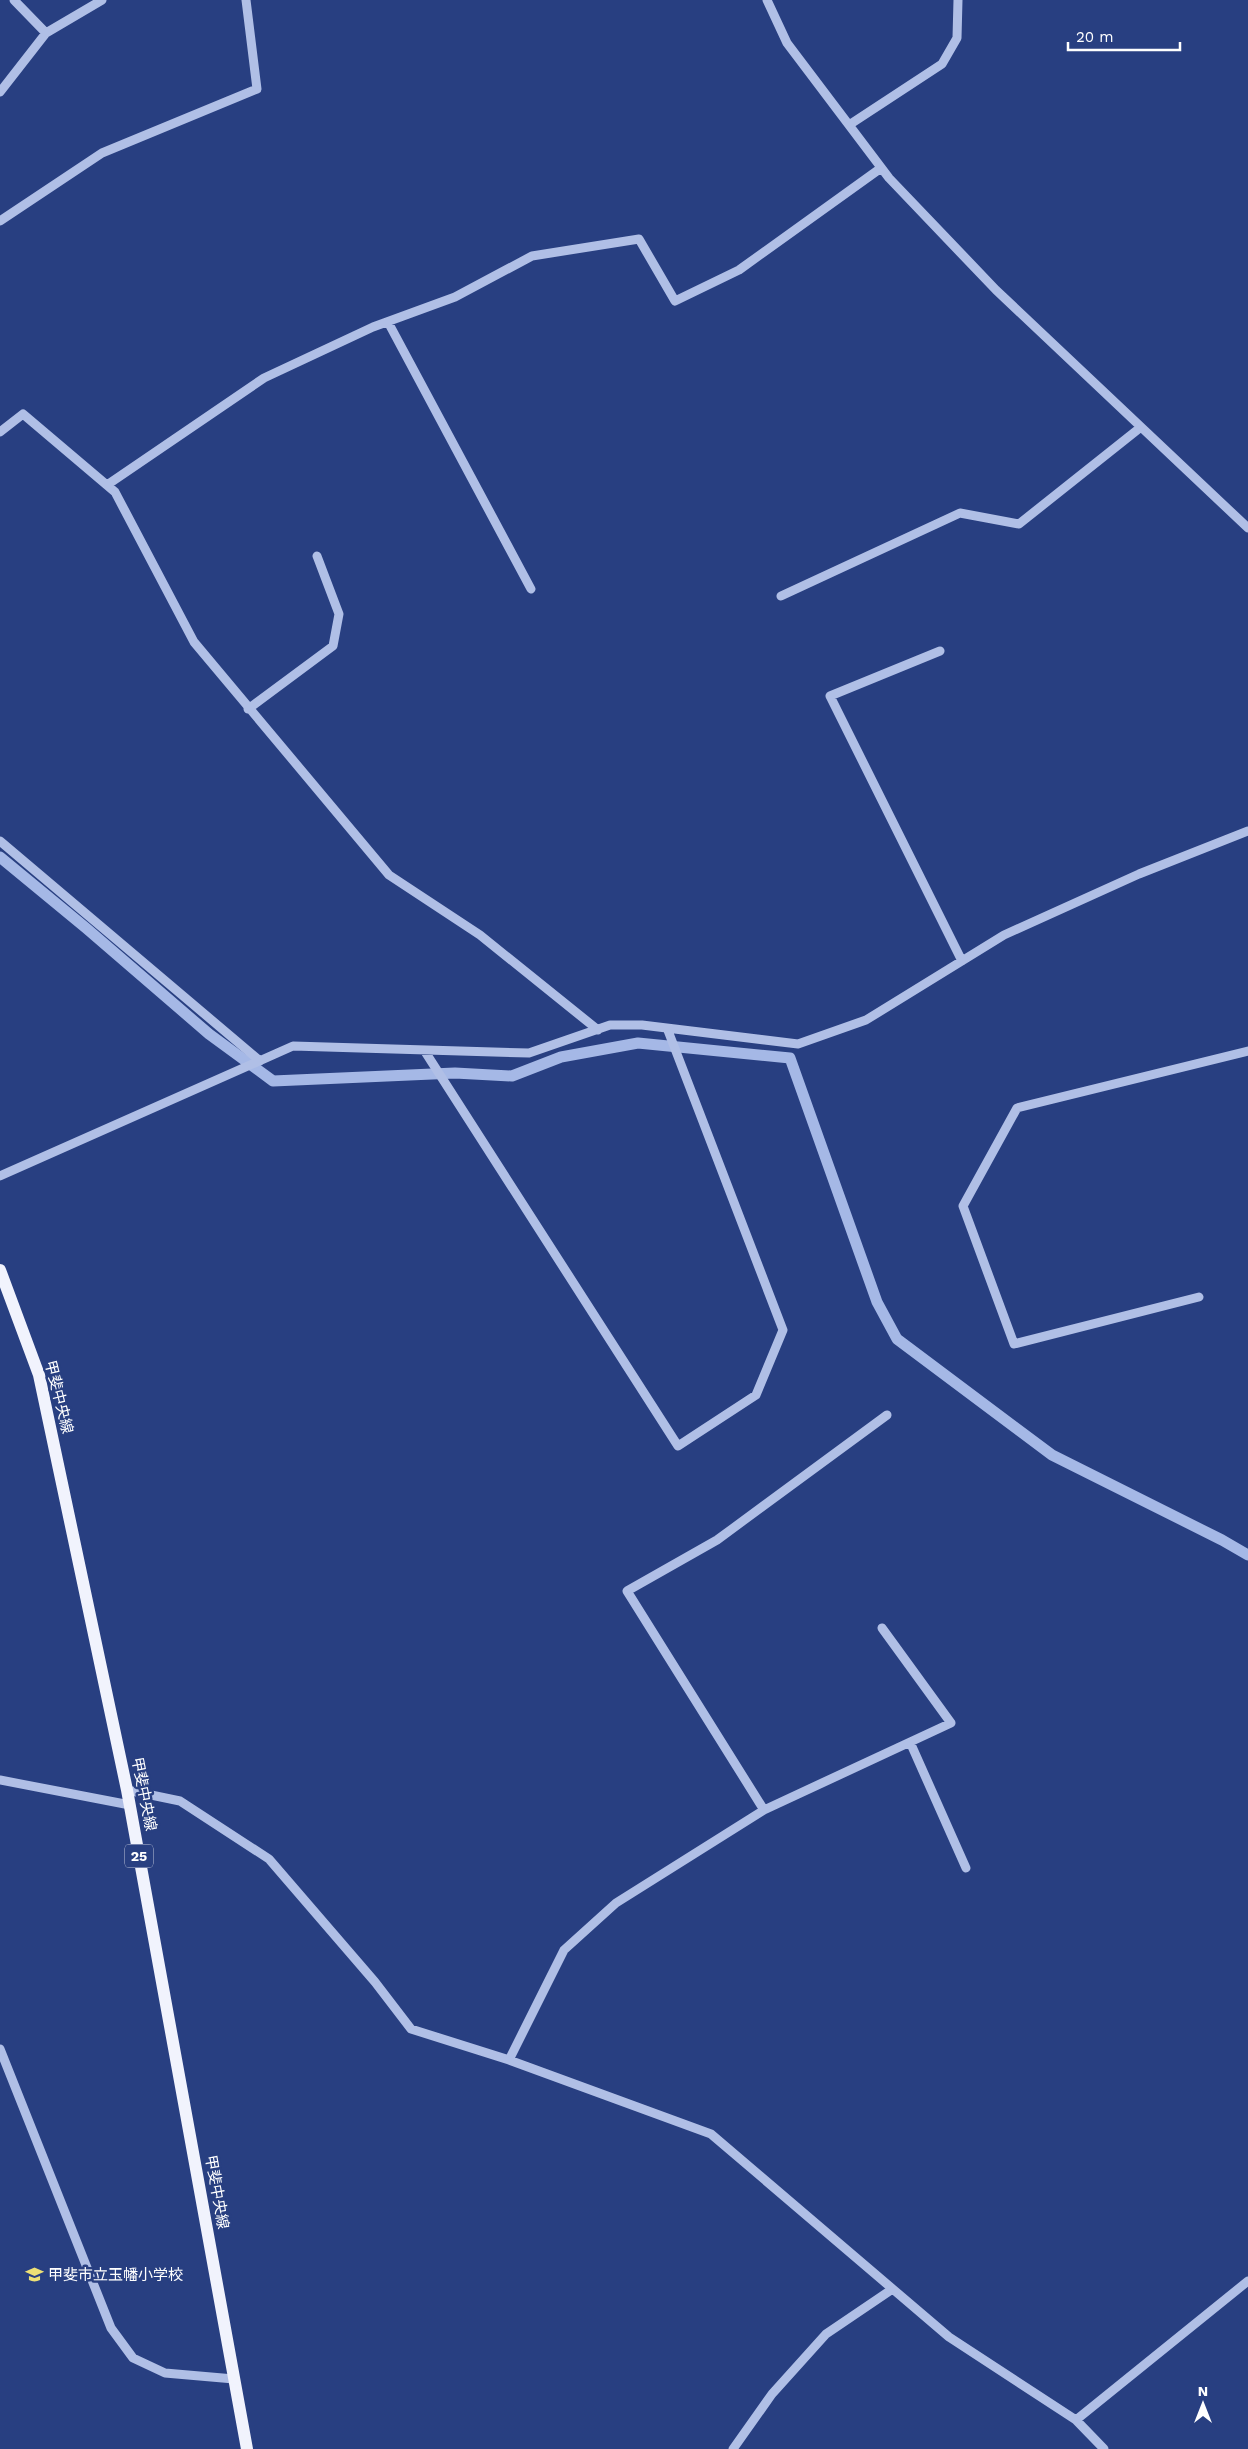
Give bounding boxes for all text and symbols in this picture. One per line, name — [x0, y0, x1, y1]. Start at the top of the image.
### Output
scale bar — [1068, 20, 1180, 52]
text: 20 m — [1076, 28, 1114, 46]
street label: 甲斐中央線 — [41, 1358, 77, 1436]
street label: 甲斐中央線 — [128, 1755, 160, 1833]
road number: 25 — [125, 1844, 153, 1868]
street label: 甲斐中央線 — [202, 2153, 232, 2231]
school or university icon: 甲斐市立玉幡小学校 — [24, 2265, 44, 2285]
place label: 甲斐市立玉幡小学校 — [48, 2266, 183, 2284]
north arrow — [1178, 2379, 1228, 2429]
text: N — [1198, 2383, 1208, 2399]

